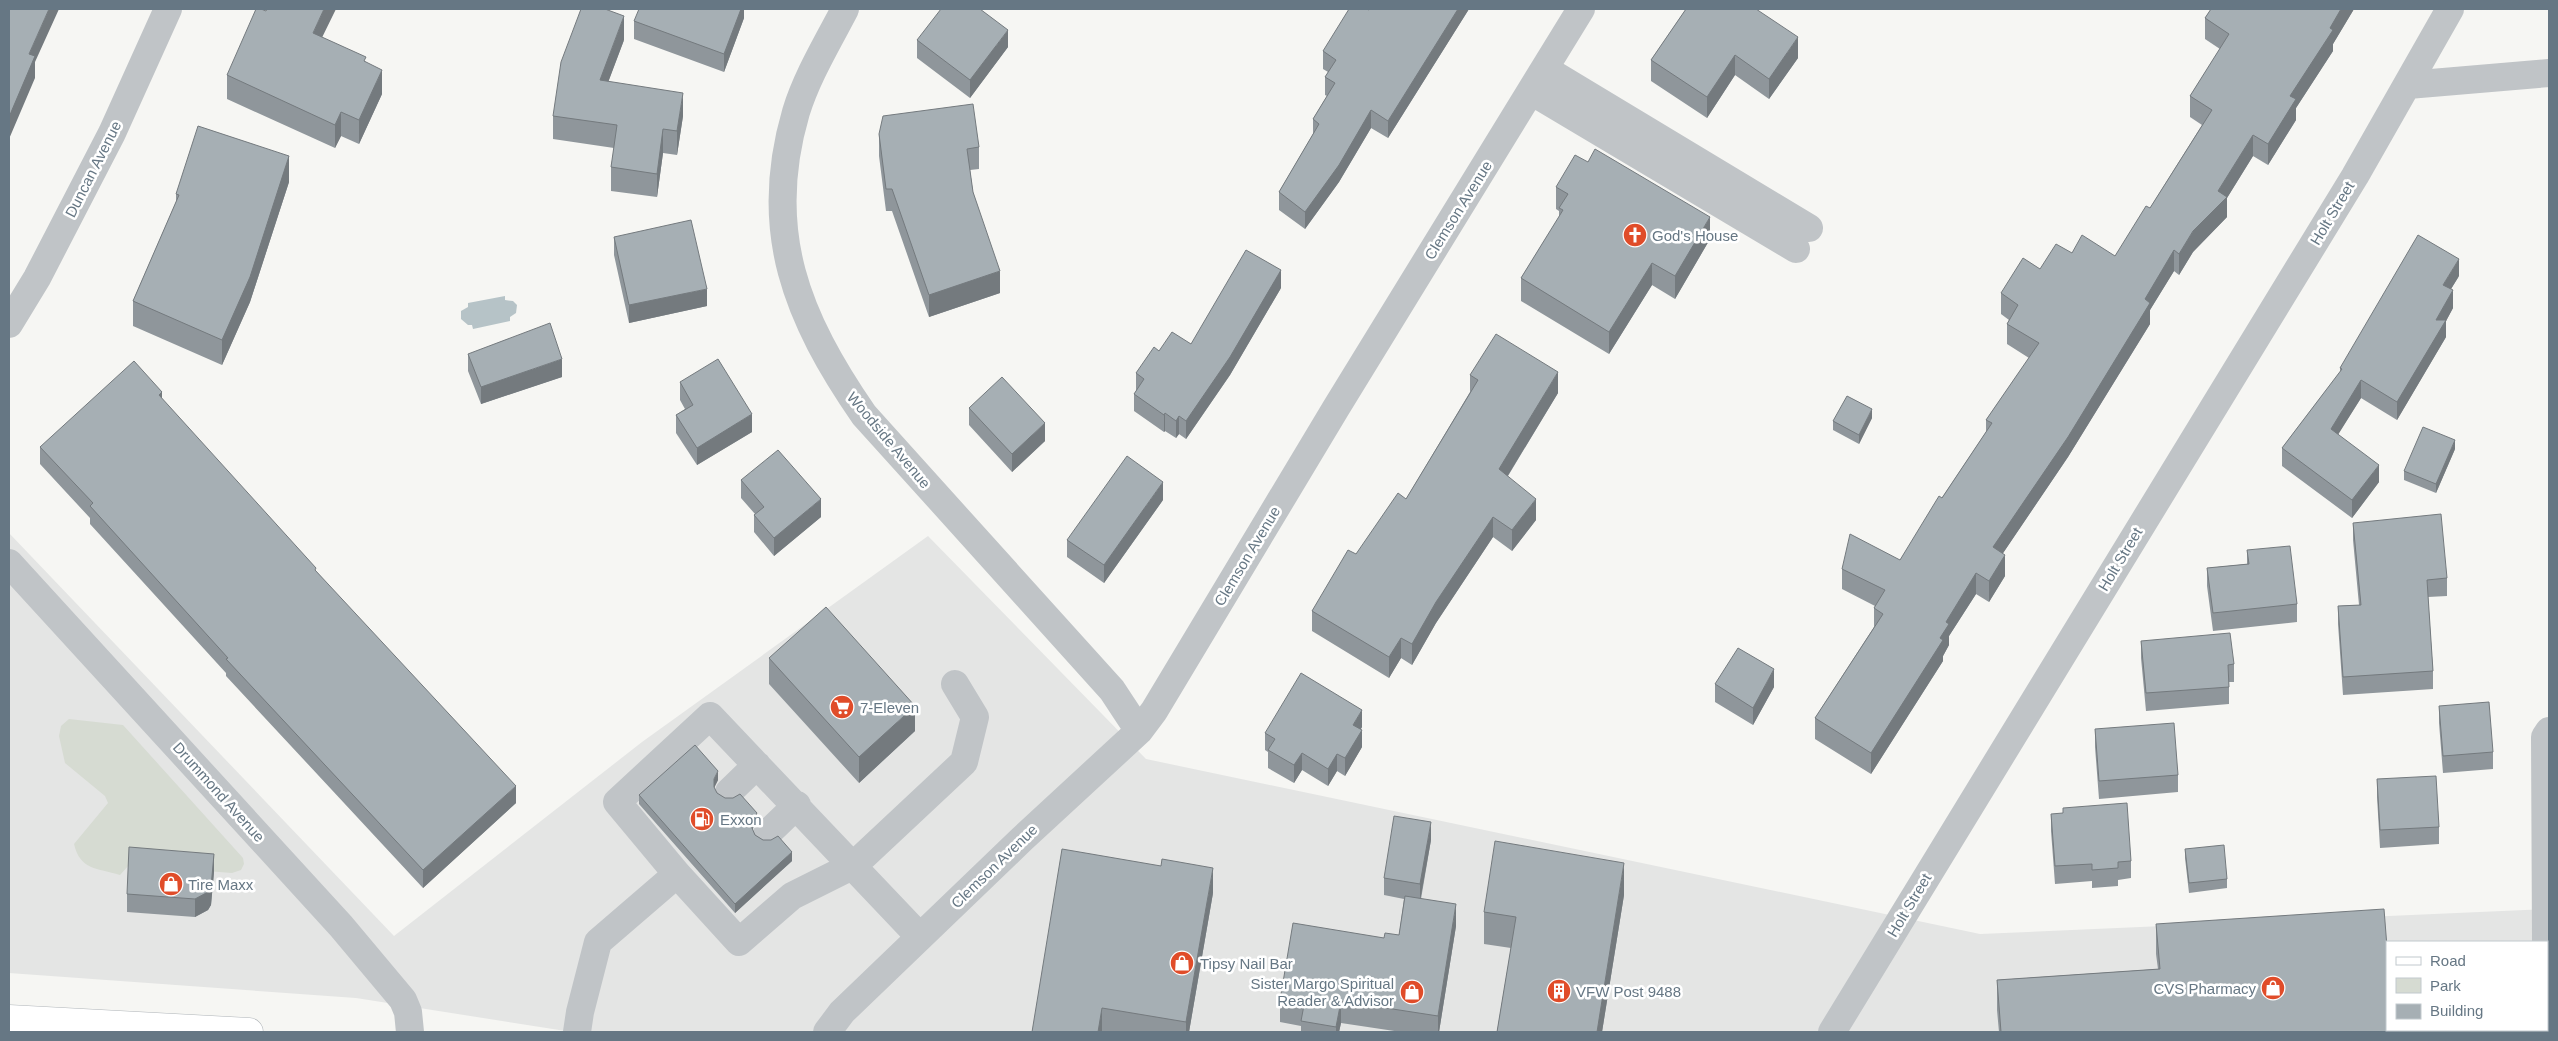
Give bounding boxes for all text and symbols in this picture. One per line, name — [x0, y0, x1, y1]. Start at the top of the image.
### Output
street label: Duncan Avenue — [61, 118, 125, 220]
street label: Clemson Avenue — [1421, 158, 1495, 262]
street label: Holt Street — [2306, 178, 2358, 248]
church icon: God's House — [1622, 222, 1648, 248]
place label: God's House — [1652, 227, 1738, 244]
street label: Woodside Avenue — [844, 388, 934, 492]
street label: Clemson Avenue — [1211, 503, 1283, 609]
street label: Holt Street — [2094, 524, 2146, 594]
supermarket icon: 7-Eleven — [829, 694, 855, 720]
place label: 7-Eleven — [860, 699, 919, 716]
street label: Drummond Avenue — [170, 739, 268, 845]
fuel station icon: Exxon — [689, 806, 715, 832]
place label: Exxon — [720, 811, 762, 828]
street label: Clemson Avenue — [947, 821, 1041, 911]
street label: Holt Street — [1883, 870, 1935, 940]
shop icon: Tire Maxx — [158, 871, 184, 897]
place label: Tire Maxx — [188, 876, 254, 893]
legend — [2386, 941, 2548, 1031]
shop icon: Tipsy Nail Bar — [1169, 950, 1195, 976]
text: Road — [2430, 952, 2466, 969]
place label: Tipsy Nail Bar — [1200, 955, 1293, 972]
place label: Sister Margo Spiritual Reader & Advisor — [1251, 975, 1394, 1009]
shop icon: CVS Pharmacy — [2260, 975, 2286, 1001]
text: Park — [2430, 977, 2461, 994]
building icon: VFW Post 9488 — [1546, 978, 1572, 1004]
shop icon: Sister Margo Spiritual Reader & Advisor — [1399, 979, 1425, 1005]
place label: CVS Pharmacy — [2153, 980, 2256, 997]
place label: VFW Post 9488 — [1576, 983, 1681, 1000]
text: Building — [2430, 1002, 2483, 1019]

